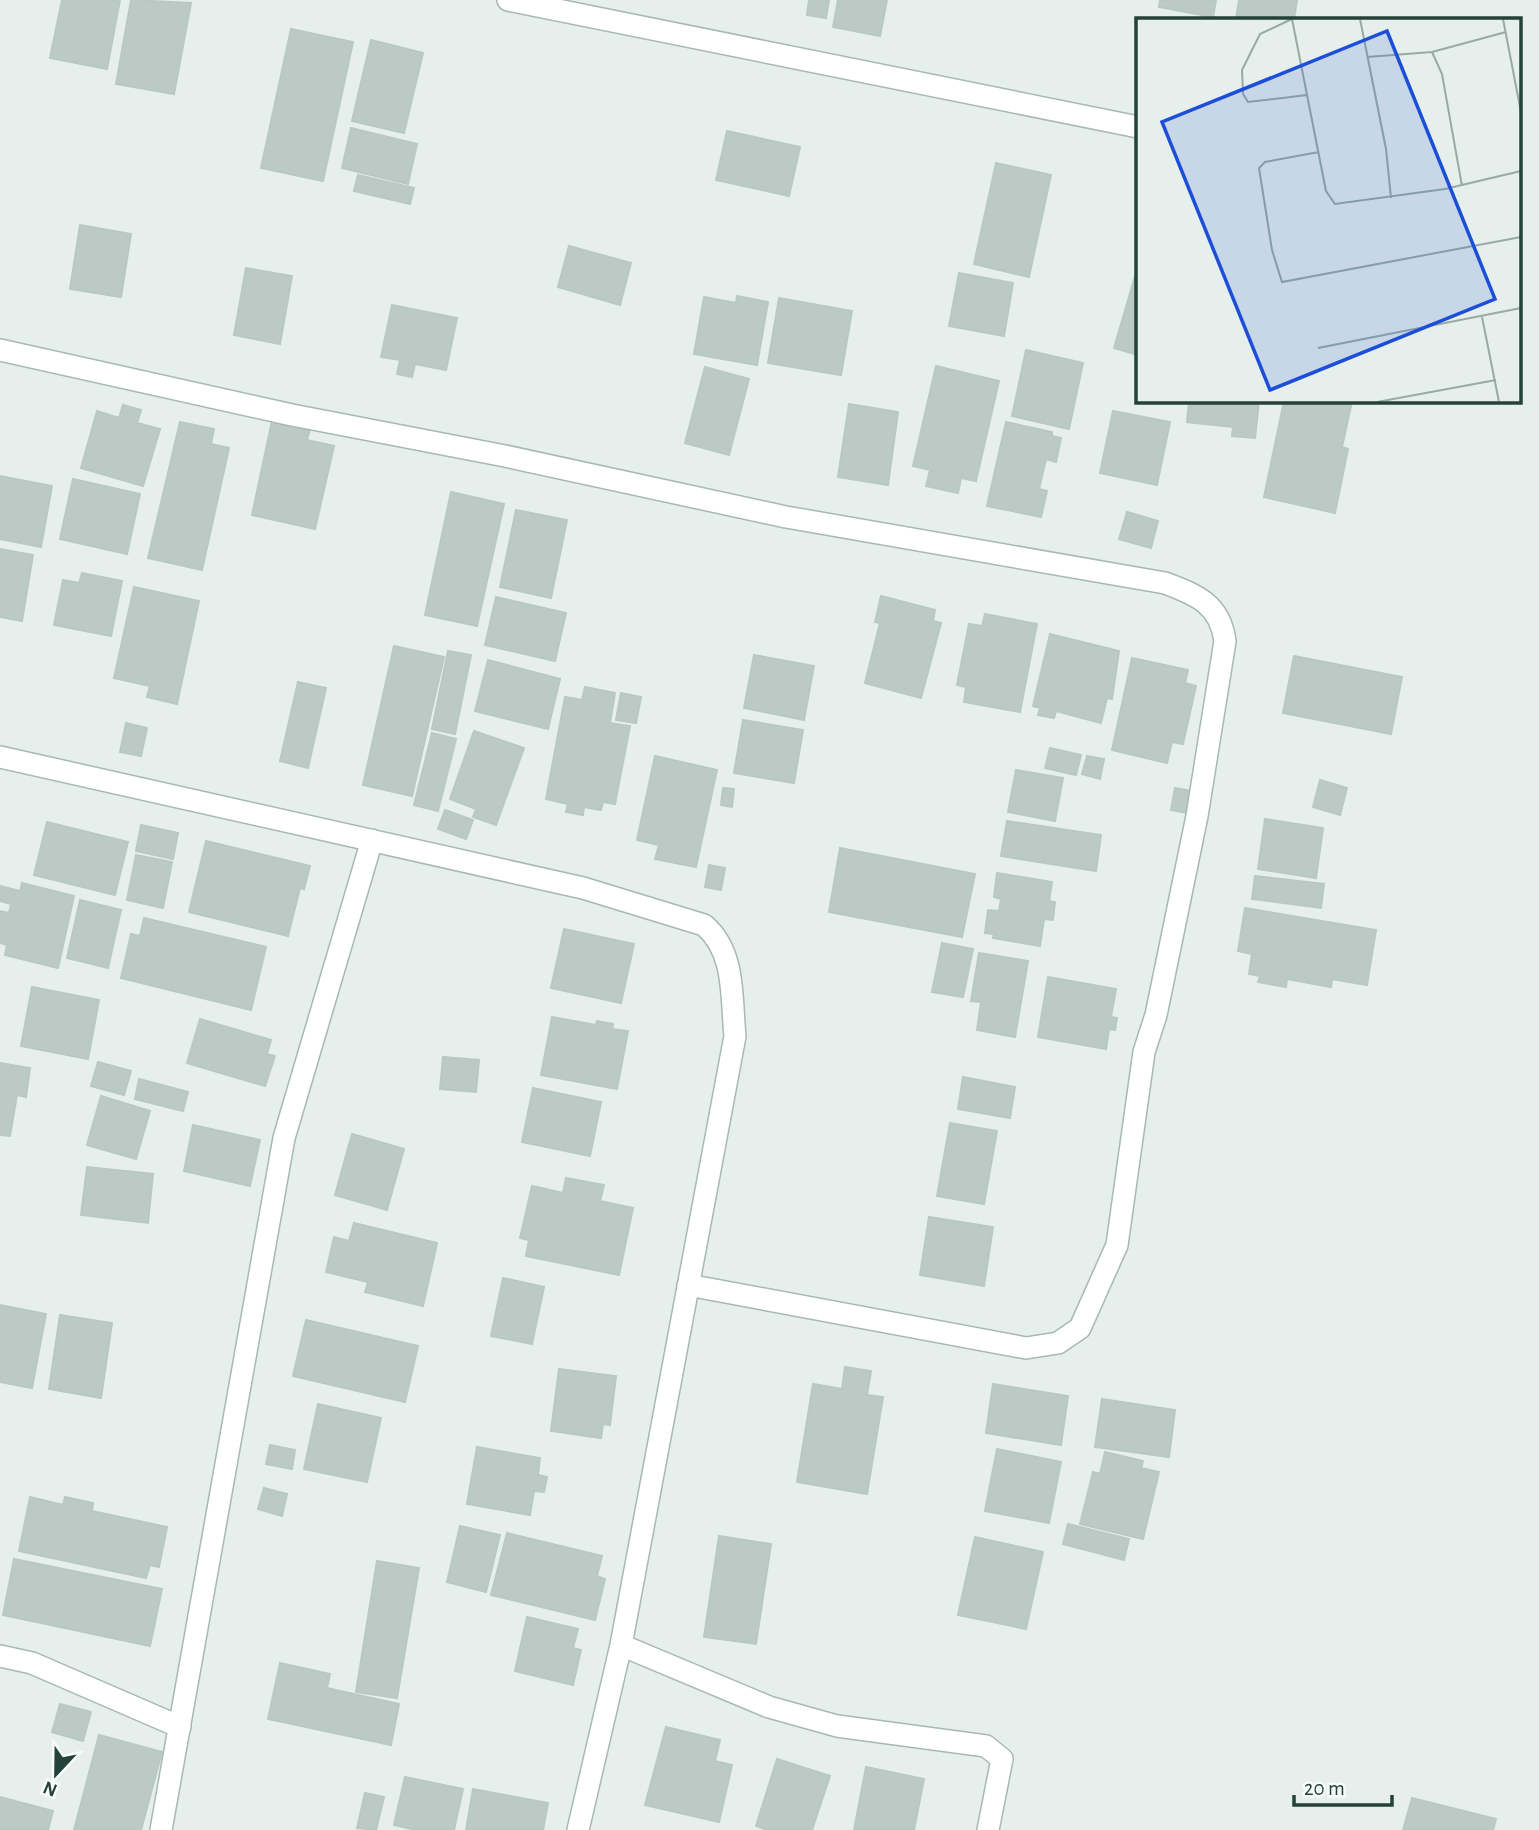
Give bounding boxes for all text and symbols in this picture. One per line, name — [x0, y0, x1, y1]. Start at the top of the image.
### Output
inset map — [1136, 18, 1522, 402]
north arrow — [21, 1739, 91, 1809]
scale bar — [1294, 1764, 1392, 1808]
text: N — [41, 1777, 60, 1800]
text: 20 m — [1304, 1778, 1345, 1799]

